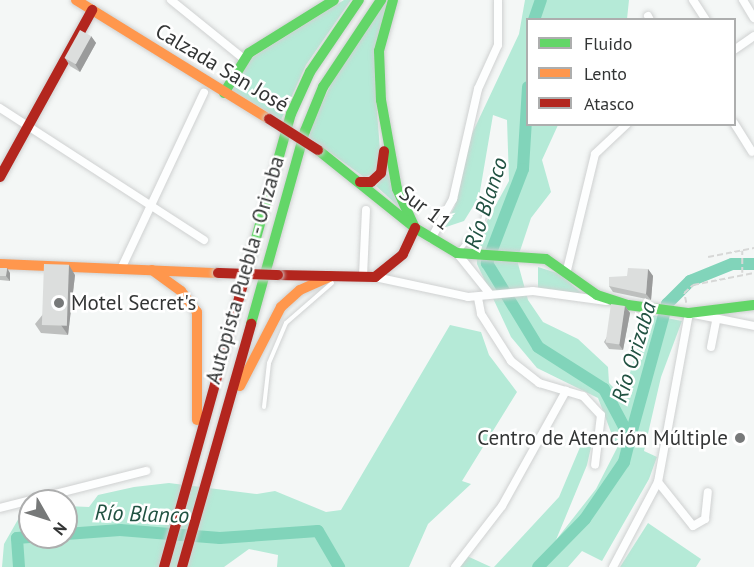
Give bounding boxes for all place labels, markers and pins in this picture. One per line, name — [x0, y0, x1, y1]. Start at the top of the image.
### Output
place label: Motel Secret's — [71, 290, 196, 316]
marker: Motel Secret's — [52, 296, 66, 310]
place label: Centro de Atención Múltiple — [476, 425, 728, 451]
marker: Centro de Atención Múltiple — [733, 431, 747, 445]

